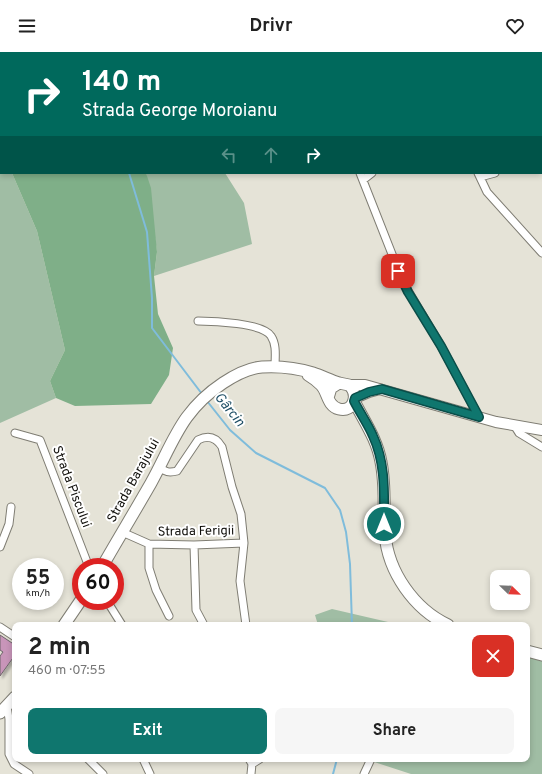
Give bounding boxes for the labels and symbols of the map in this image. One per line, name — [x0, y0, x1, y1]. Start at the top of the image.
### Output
pin — [381, 254, 415, 288]
water label: Gârcin — [210, 389, 248, 431]
street label: Strada Barajului — [104, 436, 164, 526]
street label: Strada Piscului — [48, 444, 94, 530]
position arrow — [363, 503, 405, 545]
street label: Strada Ferigii — [158, 523, 234, 541]
speed limit sign: 60 — [72, 558, 124, 610]
north arrow — [490, 570, 530, 610]

